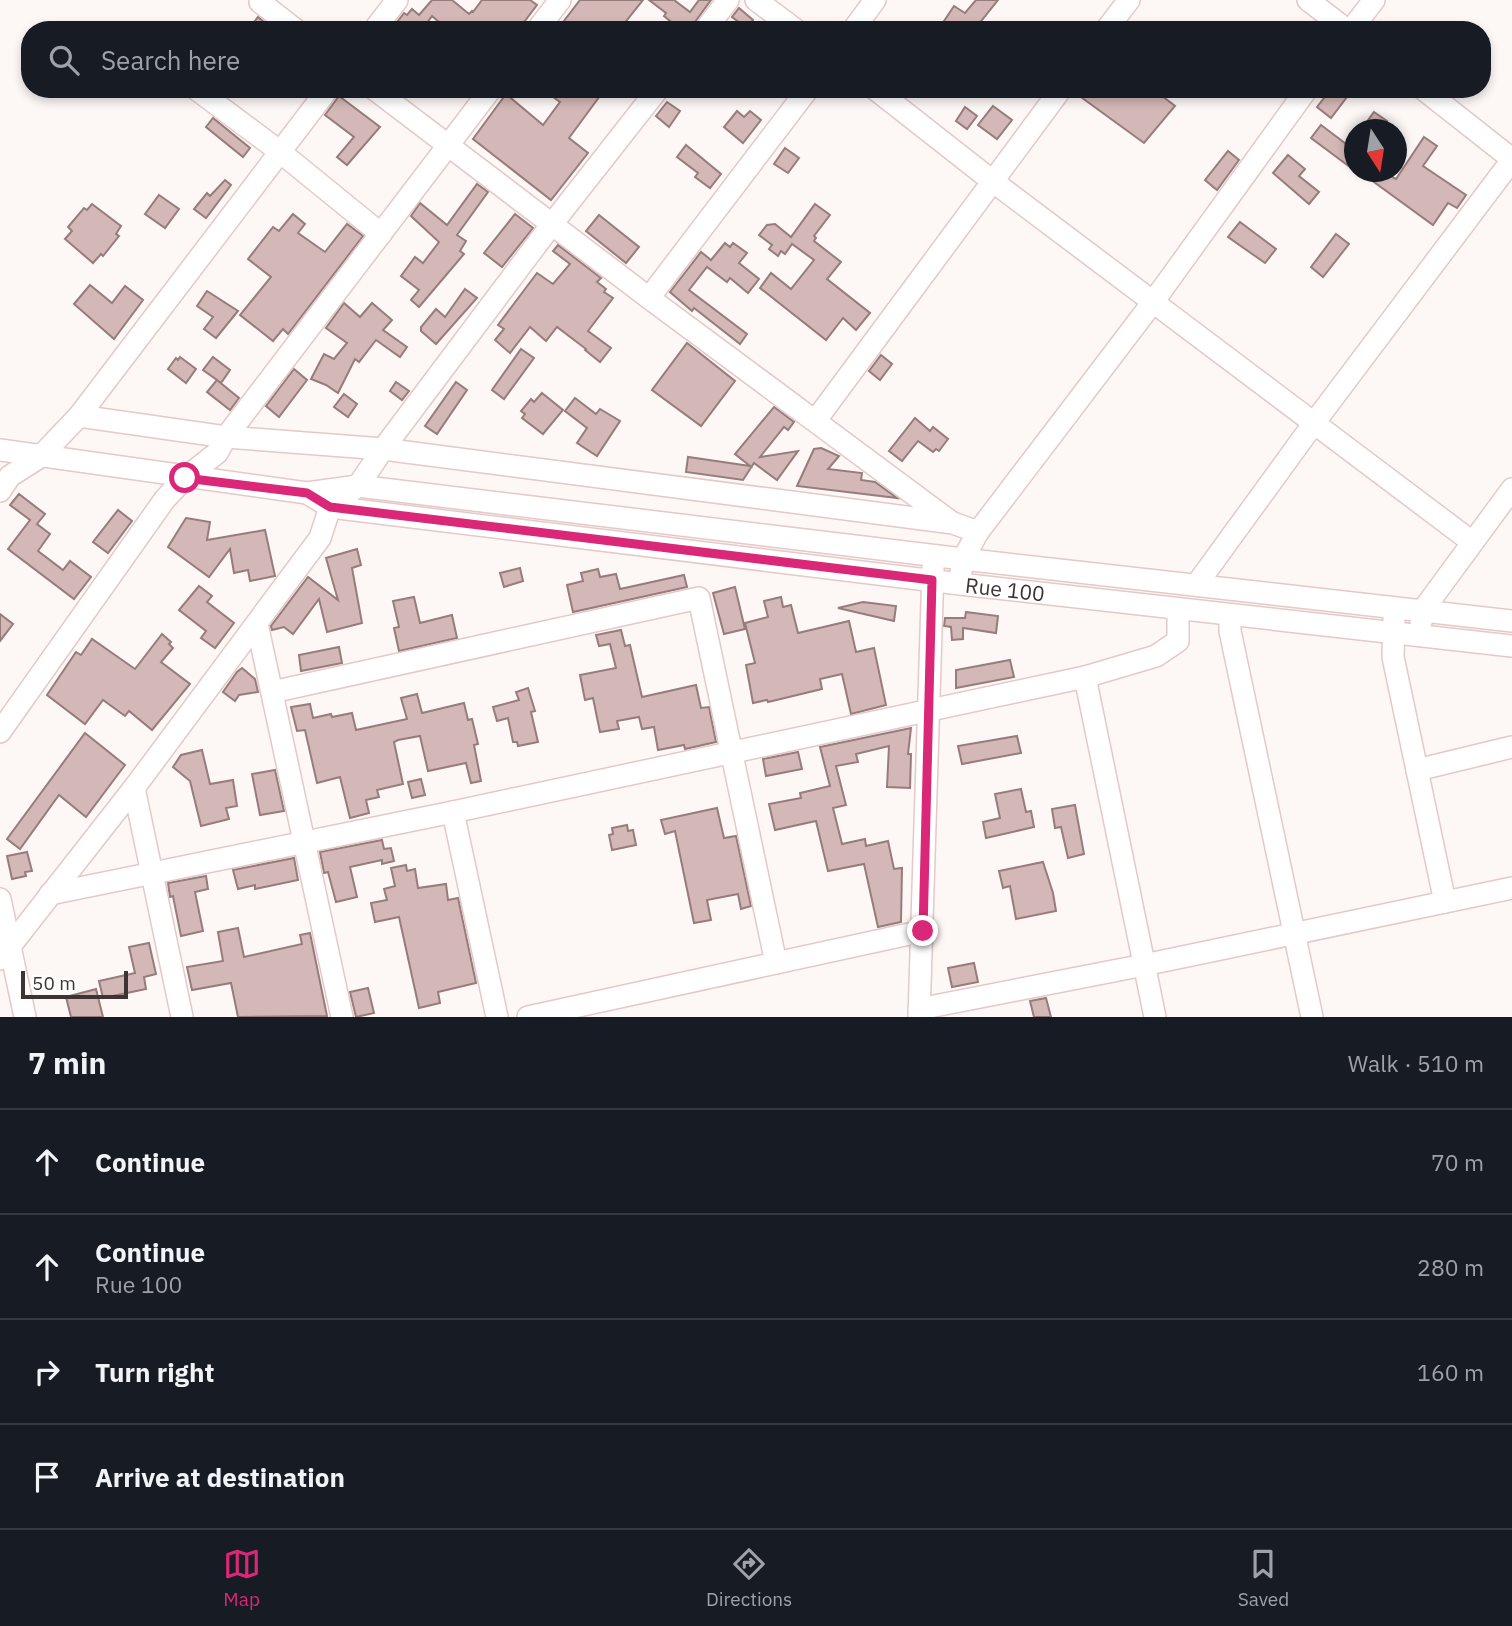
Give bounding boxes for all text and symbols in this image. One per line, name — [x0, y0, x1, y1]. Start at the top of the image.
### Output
search box — [21, 21, 1491, 98]
icon: search — [45, 41, 83, 79]
text: Search here — [101, 43, 240, 77]
north arrow — [1344, 119, 1407, 182]
route start — [169, 462, 200, 493]
street label: Rue 100 — [964, 571, 1046, 607]
route end — [907, 915, 938, 946]
scale bar — [21, 968, 128, 1000]
text: 50 m — [32, 971, 76, 995]
text: 7 min — [28, 1043, 106, 1082]
text: Walk · 510 m — [1348, 1048, 1484, 1078]
icon: ahead — [28, 1143, 66, 1181]
text: Continue — [95, 1145, 205, 1179]
text: 70 m — [1431, 1147, 1484, 1177]
text: Continue — [95, 1235, 205, 1269]
icon: ahead — [28, 1248, 66, 1286]
text: 280 m — [1417, 1252, 1484, 1282]
text: Rue 100 — [95, 1269, 182, 1299]
icon: right — [28, 1353, 66, 1391]
text: Turn right — [95, 1355, 214, 1389]
text: 160 m — [1417, 1357, 1484, 1387]
icon: arrive — [28, 1458, 66, 1496]
text: Arrive at destination — [95, 1460, 345, 1494]
tab: Map — [223, 1545, 261, 1611]
tab: Directions — [706, 1545, 792, 1611]
tab: Saved — [1238, 1545, 1289, 1611]

